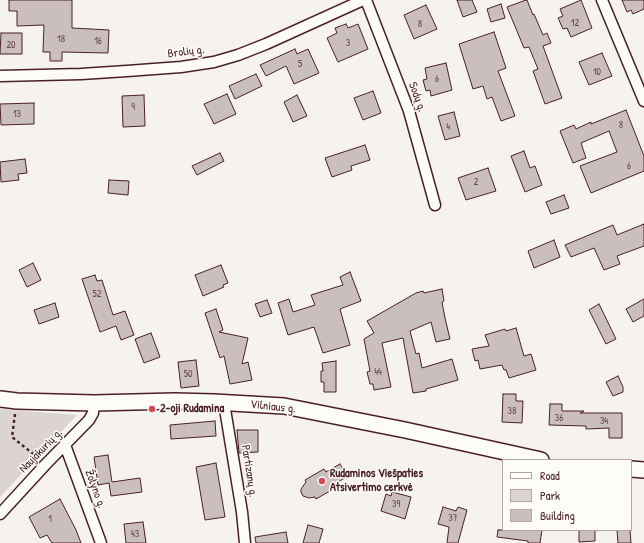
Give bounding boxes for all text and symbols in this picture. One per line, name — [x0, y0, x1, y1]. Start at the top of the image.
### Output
house number: 12 — [571, 17, 579, 29]
house number: 8 — [418, 18, 422, 30]
house number: 18 — [57, 33, 65, 45]
house number: 16 — [94, 35, 102, 47]
house number: 3 — [346, 37, 350, 49]
house number: 20 — [6, 39, 16, 51]
street label: Brolių g. — [167, 43, 205, 61]
house number: 5 — [298, 58, 302, 70]
house number: 10 — [593, 66, 601, 78]
house number: 6 — [435, 73, 439, 85]
street label: Sodų g. — [405, 80, 429, 114]
house number: 9 — [131, 101, 135, 113]
house number: 13 — [13, 108, 21, 120]
house number: 8 — [619, 119, 623, 131]
house number: 4 — [446, 121, 450, 133]
house number: 6 — [627, 160, 631, 172]
house number: 2 — [474, 176, 478, 188]
house number: 52 — [93, 288, 101, 300]
house number: 44 — [374, 366, 382, 378]
house number: 50 — [184, 368, 192, 380]
street label: Vilniaus g. — [250, 397, 296, 417]
place label: 2-oji Rudamina — [160, 402, 224, 416]
marker: 2-oji Rudamina — [147, 404, 157, 414]
house number: 38 — [508, 405, 516, 417]
house number: 36 — [555, 412, 563, 424]
house number: 34 — [600, 415, 608, 427]
street label: Naujakurių g. — [16, 426, 66, 476]
street label: Partizanų g. — [238, 444, 260, 498]
legend — [502, 459, 632, 531]
place label: Rudaminos Viešpaties Atsivertimo cerkvė — [330, 467, 423, 495]
text: Road — [540, 467, 560, 484]
street label: Žolyno g. — [81, 468, 109, 510]
marker: Rudaminos Viešpaties Atsivertimo cerkvė — [317, 476, 327, 486]
text: Park — [540, 487, 560, 504]
house number: 39 — [392, 498, 400, 510]
text: Building — [540, 507, 575, 524]
house number: 37 — [448, 512, 458, 524]
house number: 1 — [48, 513, 52, 525]
house number: 43 — [131, 528, 139, 540]

